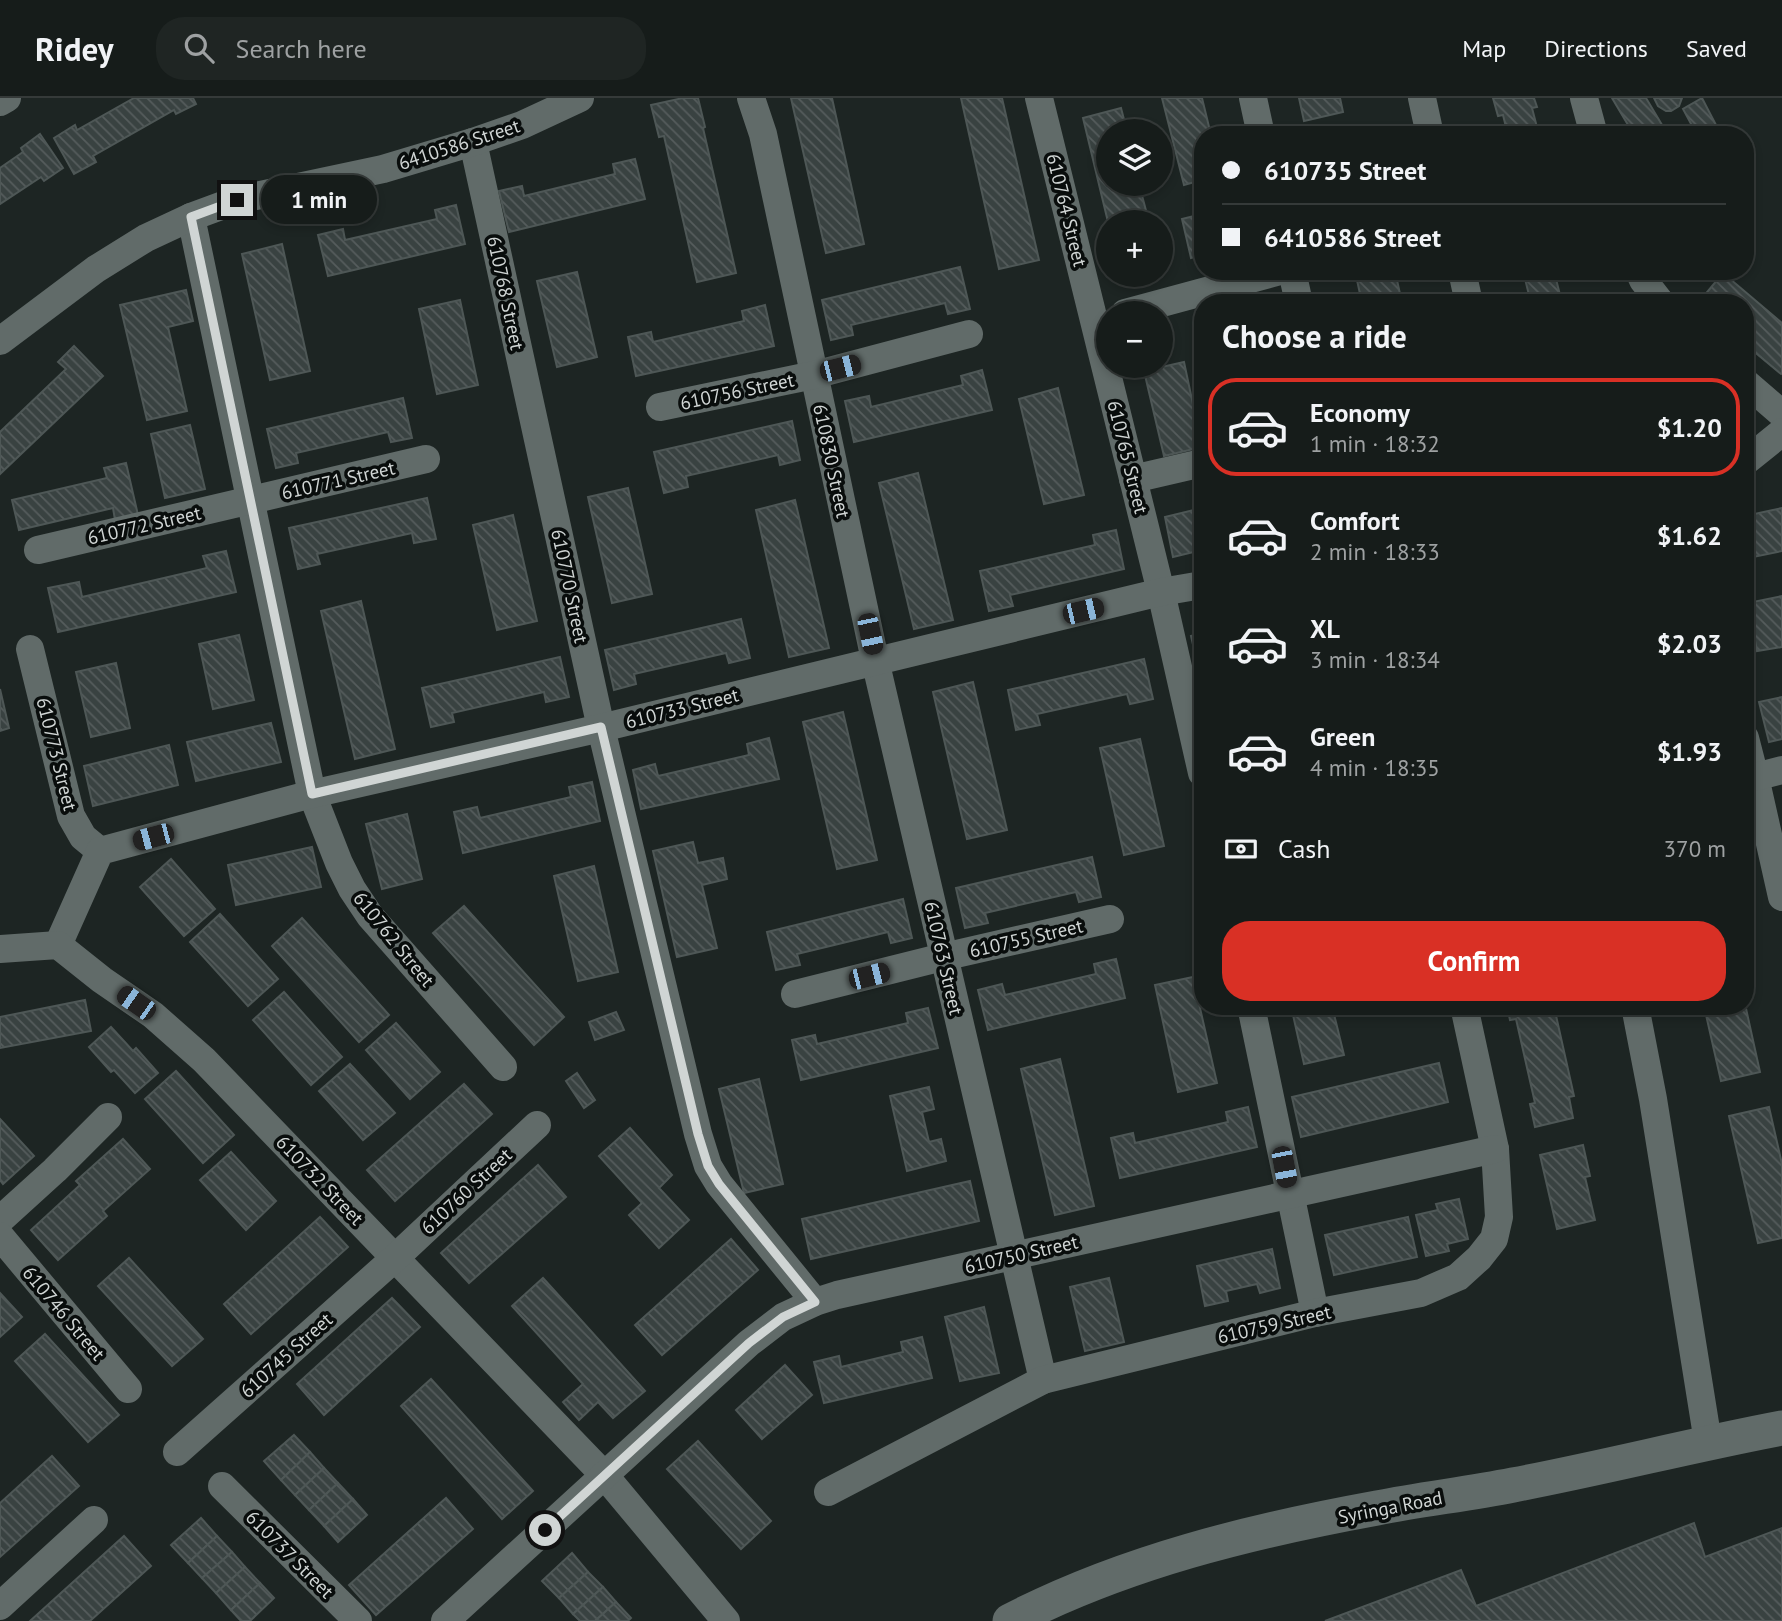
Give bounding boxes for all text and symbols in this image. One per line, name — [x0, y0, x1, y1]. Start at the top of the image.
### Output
search box — [156, 17, 646, 80]
text: Ridey — [35, 27, 114, 70]
icon: search — [180, 29, 218, 67]
text: Search here — [236, 32, 367, 65]
text: Map — [1462, 33, 1506, 64]
text: Directions — [1544, 33, 1648, 64]
text: Saved — [1686, 33, 1747, 64]
street label: 6410586 Street — [395, 113, 523, 175]
map controls — [1096, 119, 1173, 378]
button: layers — [1096, 119, 1173, 196]
street label: 610764 Street — [1041, 151, 1093, 270]
text: 610735 Street — [1264, 154, 1426, 187]
callout: 1 min — [262, 176, 377, 224]
route end — [221, 184, 253, 216]
text: 1 min — [291, 185, 347, 214]
button: + — [1096, 210, 1173, 287]
text: 6410586 Street — [1264, 221, 1441, 254]
street label: 610768 Street — [482, 234, 530, 353]
button: − — [1096, 301, 1173, 378]
text: Choose a ride — [1222, 315, 1407, 357]
car — [818, 353, 863, 383]
street label: 610756 Street — [678, 367, 797, 415]
icon: car — [1226, 396, 1289, 459]
text: Economy — [1310, 396, 1410, 429]
street label: 610765 Street — [1102, 398, 1154, 517]
street label: 610830 Street — [808, 402, 856, 521]
text: $1.20 — [1657, 411, 1722, 444]
text: 1 min · 18:32 — [1310, 429, 1440, 458]
street label: 610771 Street — [279, 455, 398, 505]
street label: 610772 Street — [85, 500, 204, 550]
icon: car — [1226, 504, 1289, 567]
text: Comfort — [1310, 504, 1400, 537]
text: $1.62 — [1657, 519, 1722, 552]
street label: 610770 Street — [546, 527, 594, 646]
text: 2 min · 18:33 — [1310, 537, 1440, 566]
car — [1061, 596, 1106, 626]
car — [856, 611, 885, 657]
icon: car — [1226, 612, 1289, 675]
text: XL — [1310, 612, 1340, 645]
text: $2.03 — [1657, 627, 1722, 660]
text: 3 min · 18:34 — [1310, 645, 1440, 674]
street label: 610733 Street — [623, 682, 742, 734]
street label: 610773 Street — [31, 695, 83, 814]
icon: car — [1226, 720, 1289, 783]
text: Green — [1310, 720, 1375, 753]
text: $1.93 — [1657, 735, 1722, 768]
text: 4 min · 18:35 — [1310, 753, 1440, 782]
car — [130, 821, 177, 853]
icon: cash — [1222, 830, 1260, 868]
text: Cash — [1278, 832, 1330, 865]
text: 370 m — [1664, 834, 1726, 863]
street label: 610762 Street — [348, 886, 440, 992]
street label: 610763 Street — [919, 899, 969, 1018]
street label: 610755 Street — [967, 913, 1086, 963]
button: Confirm — [1222, 921, 1726, 1001]
car — [847, 961, 892, 991]
car — [113, 982, 160, 1024]
street label: 610732 Street — [271, 1130, 369, 1230]
street label: 610760 Street — [415, 1142, 517, 1239]
car — [1270, 1144, 1299, 1190]
street label: 610750 Street — [962, 1229, 1081, 1279]
street label: 610746 Street — [18, 1261, 111, 1365]
street label: 610759 Street — [1215, 1299, 1334, 1349]
street label: 610745 Street — [235, 1307, 337, 1403]
street label: Syringa Road — [1336, 1485, 1444, 1529]
street label: 610737 Street — [241, 1505, 339, 1603]
route start — [529, 1514, 561, 1546]

